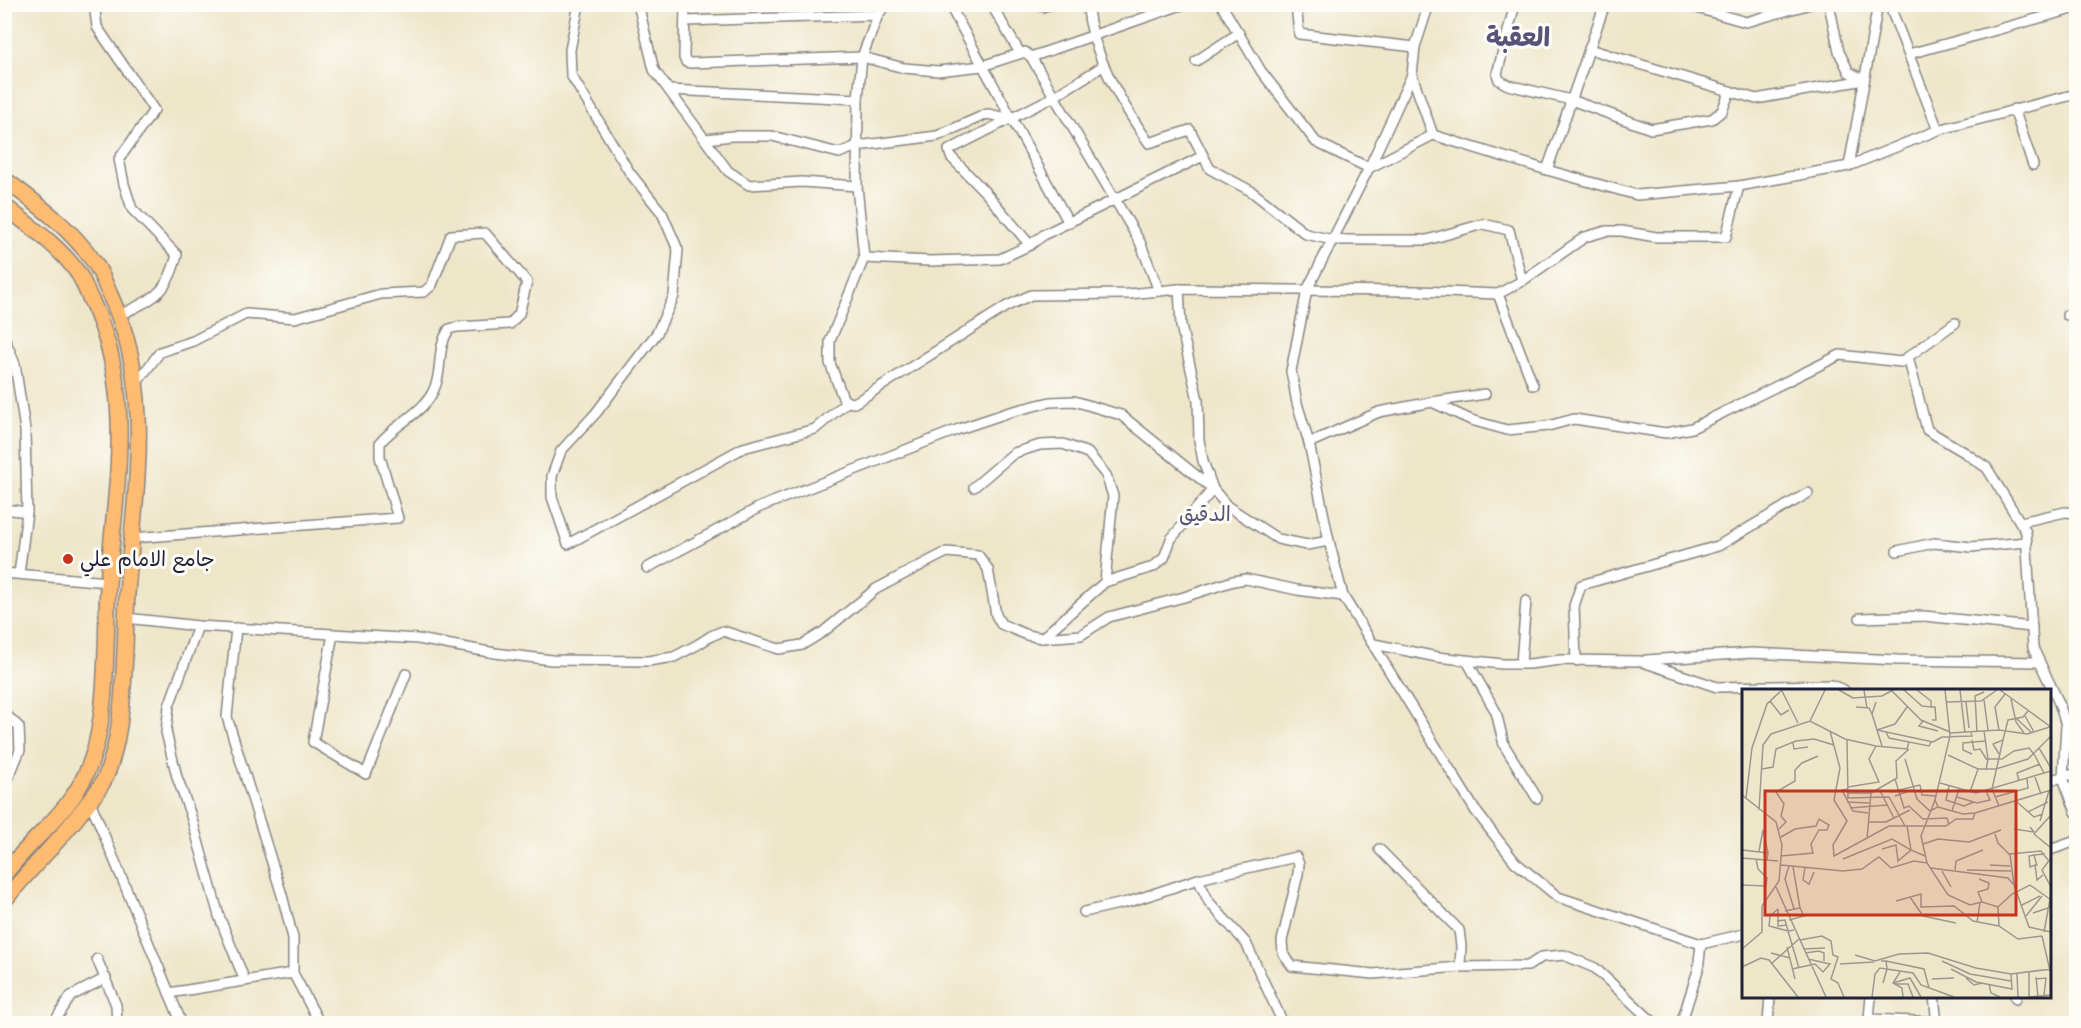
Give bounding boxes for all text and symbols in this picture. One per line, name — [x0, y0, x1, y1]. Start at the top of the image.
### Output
district label: العقبة — [1486, 19, 1550, 53]
district label: الدقيق — [1179, 499, 1231, 526]
place label: جامع الامام علي — [80, 545, 215, 577]
marker: جامع الامام علي — [61, 552, 75, 566]
inset map — [1742, 689, 2051, 998]

